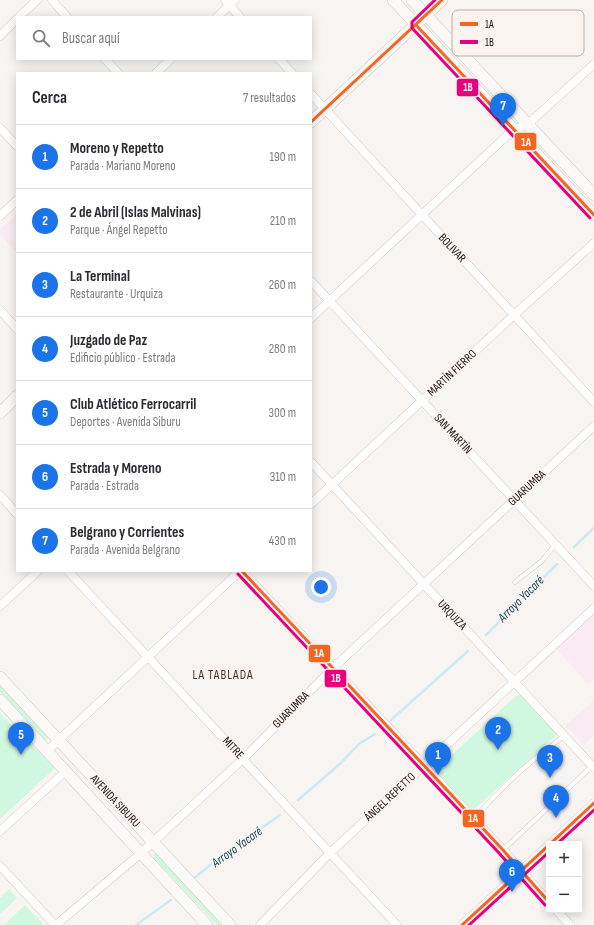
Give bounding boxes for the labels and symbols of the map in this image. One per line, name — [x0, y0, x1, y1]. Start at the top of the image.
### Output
legend — [452, 10, 584, 56]
text: 1A — [485, 18, 494, 31]
text: 1B — [485, 36, 494, 49]
line badge: 1B — [456, 78, 479, 97]
text: 1B — [463, 81, 473, 94]
pin: 7 — [490, 93, 516, 126]
line badge: 1A — [514, 132, 537, 151]
text: 1A — [521, 136, 532, 149]
street label: BOLIVAR — [435, 230, 469, 266]
street label: MARTÍN FIERRO — [424, 346, 480, 400]
street label: SAN MARTÍN — [431, 411, 475, 457]
street label: GUARUMBA — [505, 466, 550, 509]
water label: Arroyo Yacaré — [494, 573, 547, 626]
your location — [311, 577, 331, 597]
street label: URQUIZA — [434, 597, 470, 634]
line badge: 1A — [308, 644, 331, 663]
text: 1A — [314, 647, 325, 660]
district label: LA TABLADA — [193, 667, 253, 683]
line badge: 1B — [324, 669, 347, 688]
text: 1B — [331, 672, 341, 685]
street label: GUARUMBA — [269, 688, 313, 732]
pin: 2 — [485, 717, 511, 750]
pin: 5 — [8, 722, 34, 755]
street label: MITRE — [219, 734, 247, 762]
pin: 1 — [425, 742, 451, 775]
pin: 3 — [537, 745, 563, 778]
street label: ÁNGEL REPETTO — [361, 769, 419, 825]
street label: AVENIDA SIBURU — [86, 771, 143, 831]
pin: 4 — [543, 785, 569, 818]
line badge: 1A — [462, 809, 485, 828]
text: 1A — [468, 812, 479, 825]
water label: Arroyo Yacaré — [208, 823, 266, 871]
pin: 6 — [499, 859, 525, 892]

